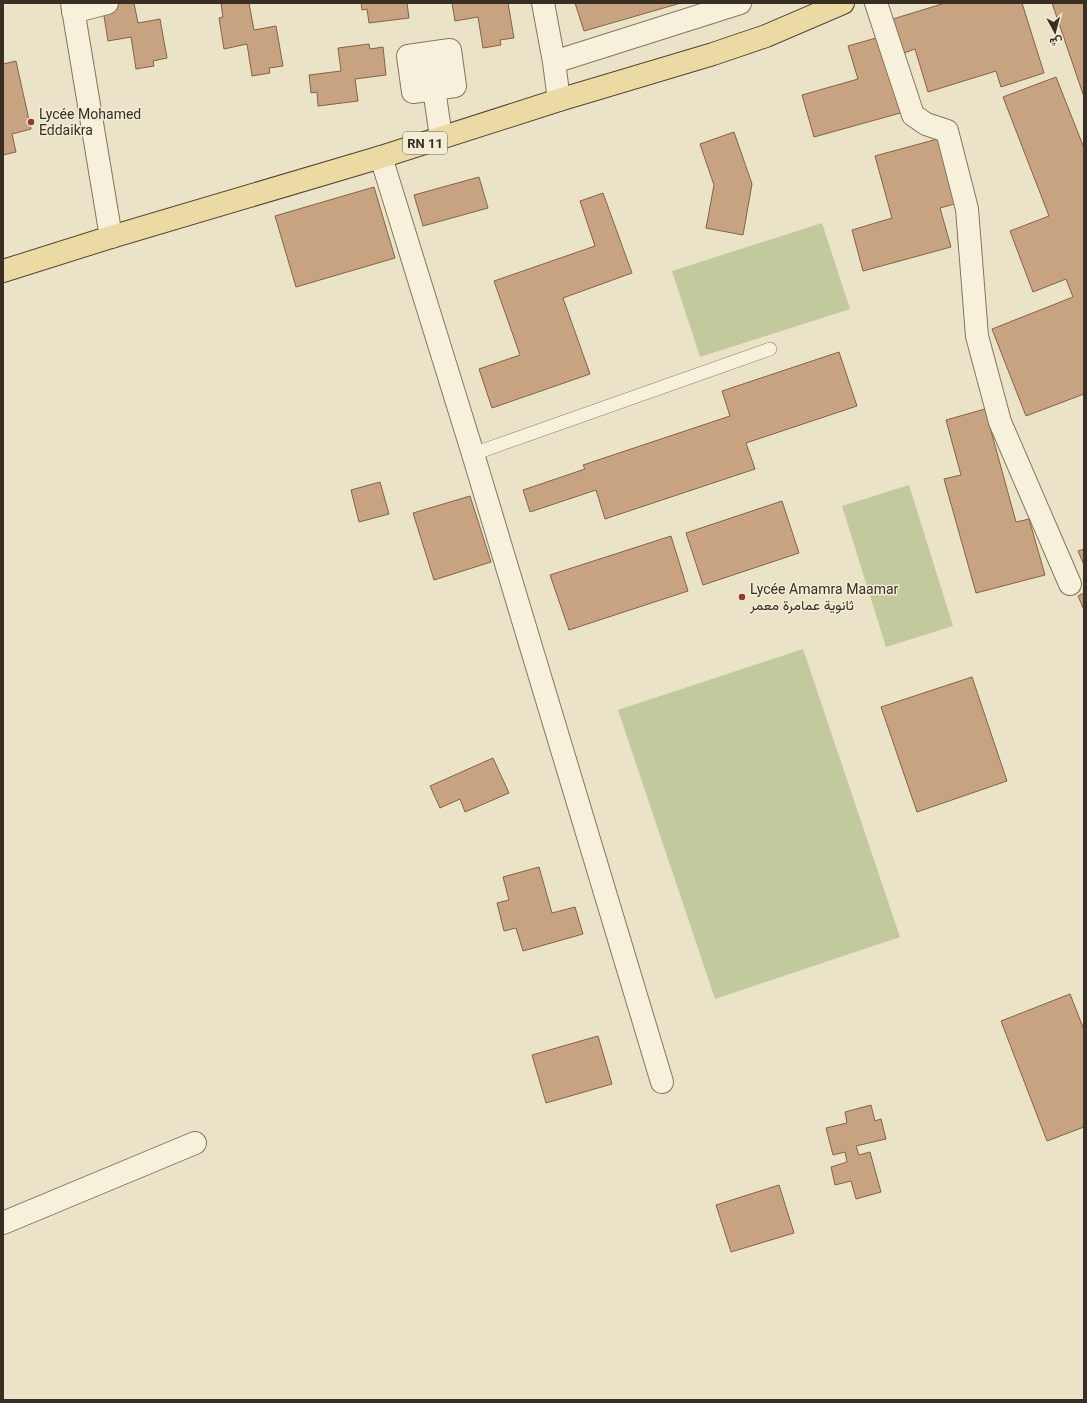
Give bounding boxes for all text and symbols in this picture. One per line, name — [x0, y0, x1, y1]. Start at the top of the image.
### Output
north arrow — [1035, 12, 1075, 52]
text: ش — [1048, 31, 1064, 50]
place label: Lycée Mohamed Eddaikra — [39, 105, 141, 143]
marker: Lycée Mohamed Eddaikra — [26, 117, 36, 127]
road number: RN 11 — [403, 132, 447, 154]
place label: Lycée Amamra Maamar ثانوية عمامرة معمر — [749, 580, 899, 618]
marker: Lycée Amamra Maamar ثانوية عمامرة معمر — [737, 592, 747, 602]

